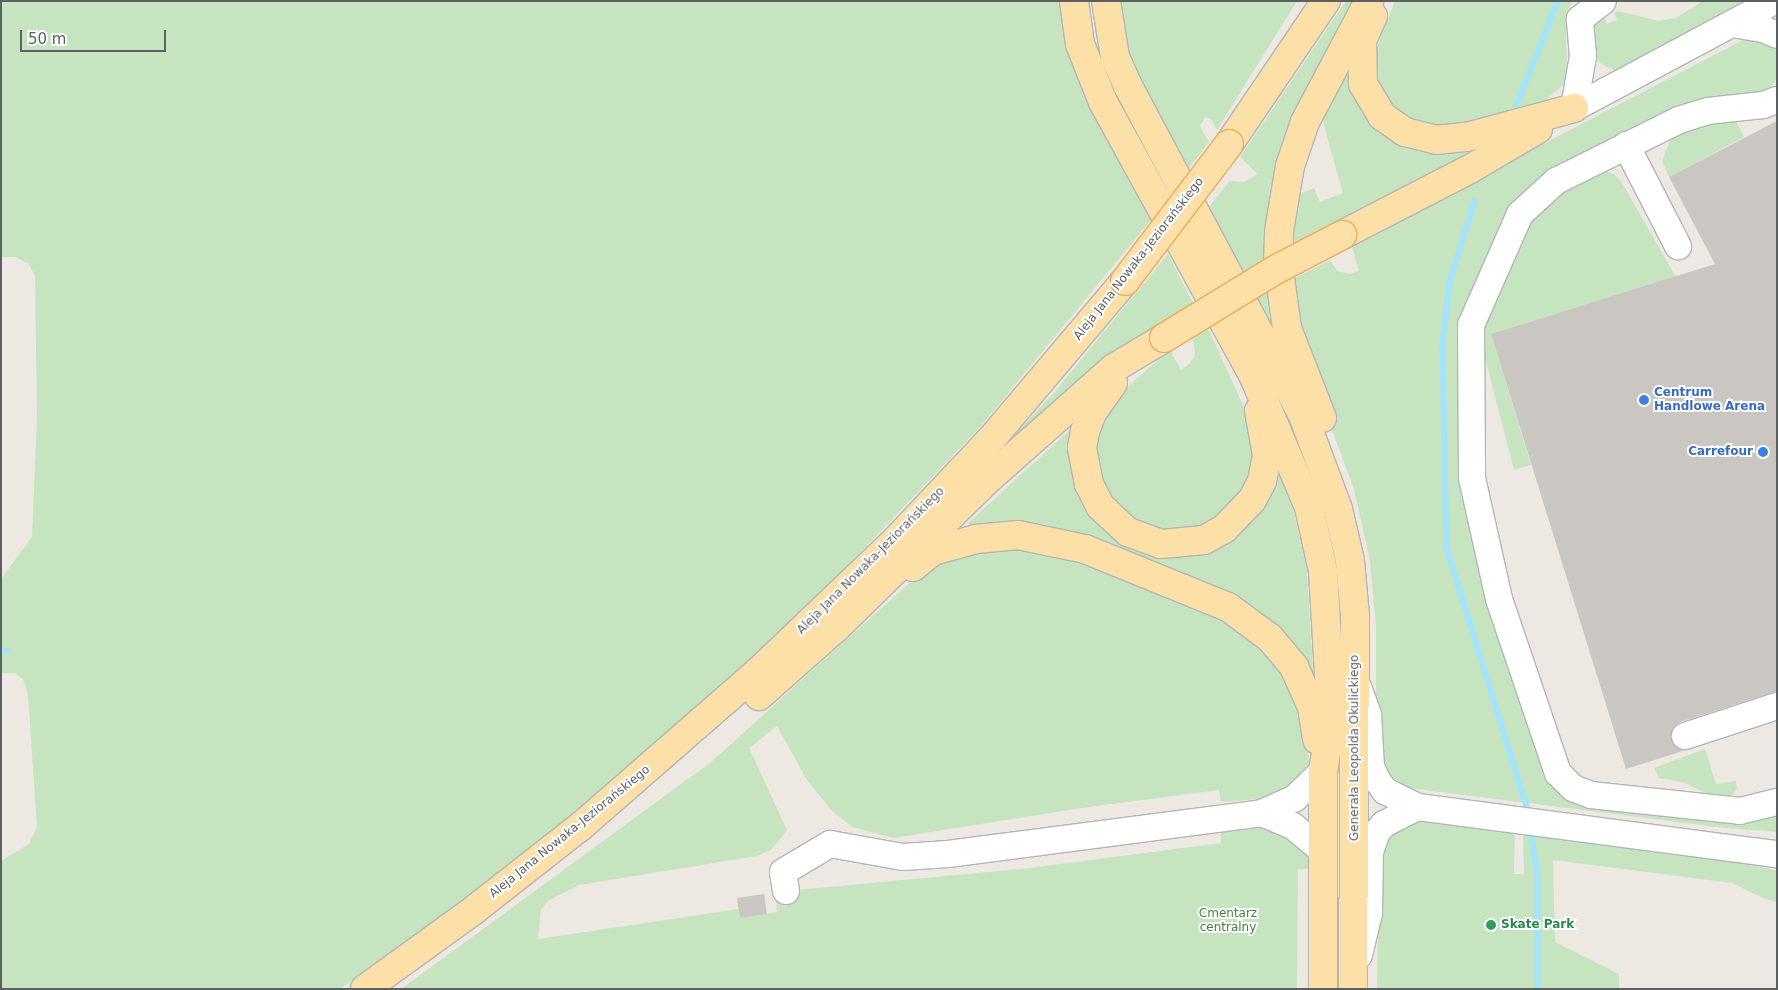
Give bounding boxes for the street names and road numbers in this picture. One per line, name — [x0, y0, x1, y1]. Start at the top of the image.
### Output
street label: Aleja Jana Nowaka-Jeziorańskiego — [1071, 175, 1207, 343]
street label: Aleja Jana Nowaka-Jeziorańskiego — [794, 484, 948, 638]
street label: Generała Leopolda Okulickiego — [1348, 655, 1362, 841]
street label: Aleja Jana Nowaka-Jeziorańskiego — [487, 763, 653, 901]

